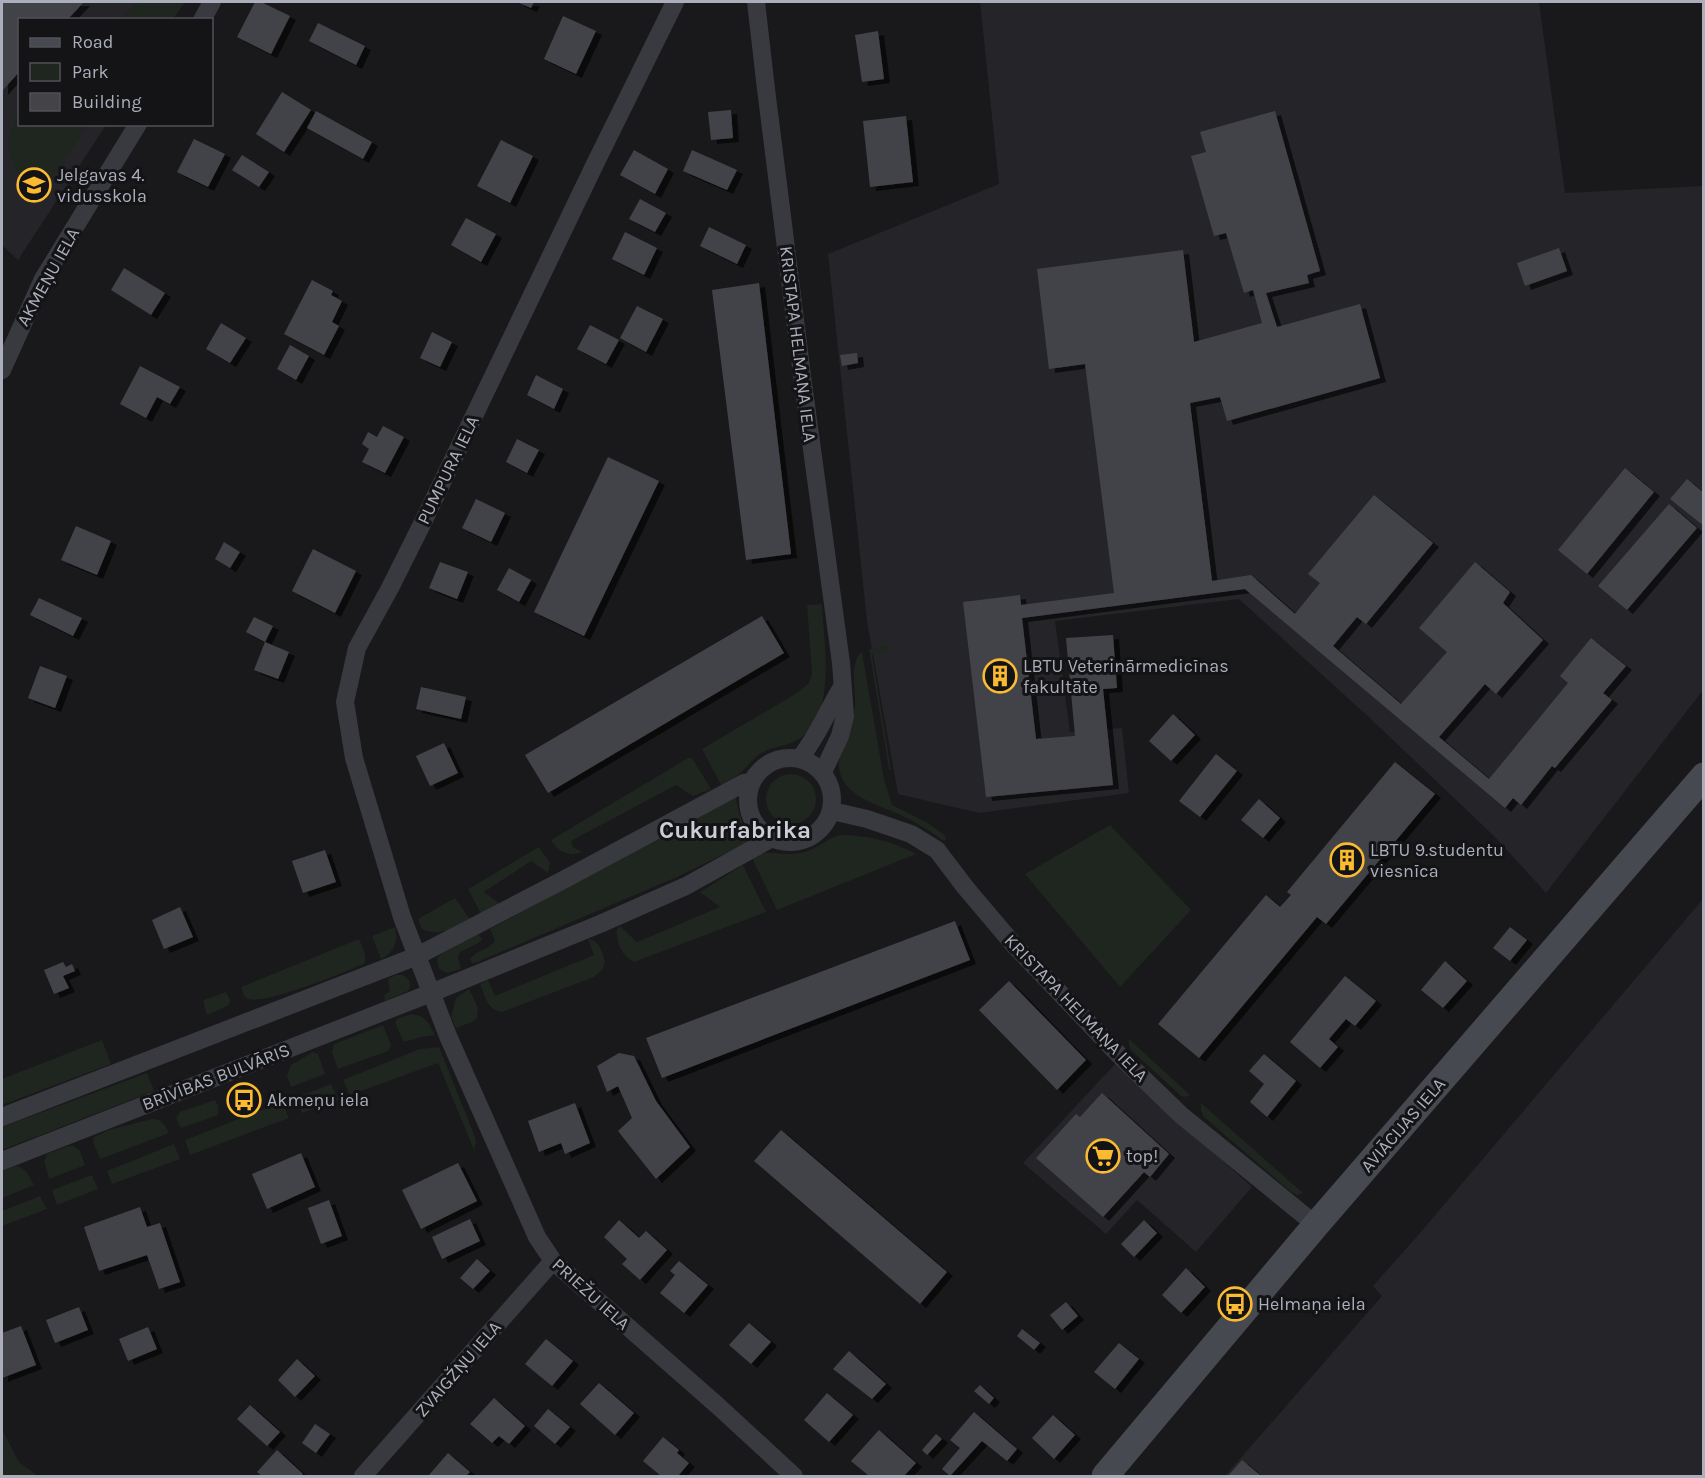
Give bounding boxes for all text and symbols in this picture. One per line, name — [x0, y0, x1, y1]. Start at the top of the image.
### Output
legend — [18, 18, 213, 126]
text: Road — [72, 31, 113, 53]
text: Park — [72, 61, 109, 83]
text: Building — [72, 91, 142, 113]
place label: Jelgavas 4. vidusskola — [57, 164, 147, 207]
school or university icon: Jelgavas 4. vidusskola — [16, 167, 52, 203]
street label: AKMEŅU IELA — [12, 224, 84, 330]
street label: KRISTAPA HELMAŅA IELA — [775, 245, 821, 443]
street label: PUMPURA IELA — [412, 412, 484, 528]
place label: LBTU Veterinārmedicīnas fakultāte — [1023, 655, 1229, 698]
building icon: LBTU Veterinārmedicīnas fakultāte — [982, 658, 1018, 694]
district label: Cukurfabrika — [659, 816, 811, 844]
place label: LBTU 9.studentu viesnīca — [1370, 839, 1504, 882]
building icon: LBTU 9.studentu viesnīca — [1329, 842, 1365, 878]
street label: KRISTAPA HELMAŅA IELA — [1000, 929, 1152, 1087]
street label: BRĪVĪBAS BULVĀRIS — [139, 1039, 293, 1115]
street label: AVIĀCIJAS IELA — [1356, 1073, 1450, 1177]
bus stop icon: Akmeņu iela — [226, 1082, 262, 1118]
place label: Akmeņu iela — [267, 1089, 369, 1111]
supermarket icon: top! — [1085, 1138, 1121, 1174]
place label: top! — [1126, 1145, 1158, 1167]
street label: PRIEŽU IELA — [548, 1253, 634, 1335]
bus stop icon: Helmaņa iela — [1217, 1286, 1253, 1322]
place label: Helmaņa iela — [1258, 1293, 1366, 1315]
street label: ZVAIGŽŅU IELA — [410, 1316, 506, 1422]

